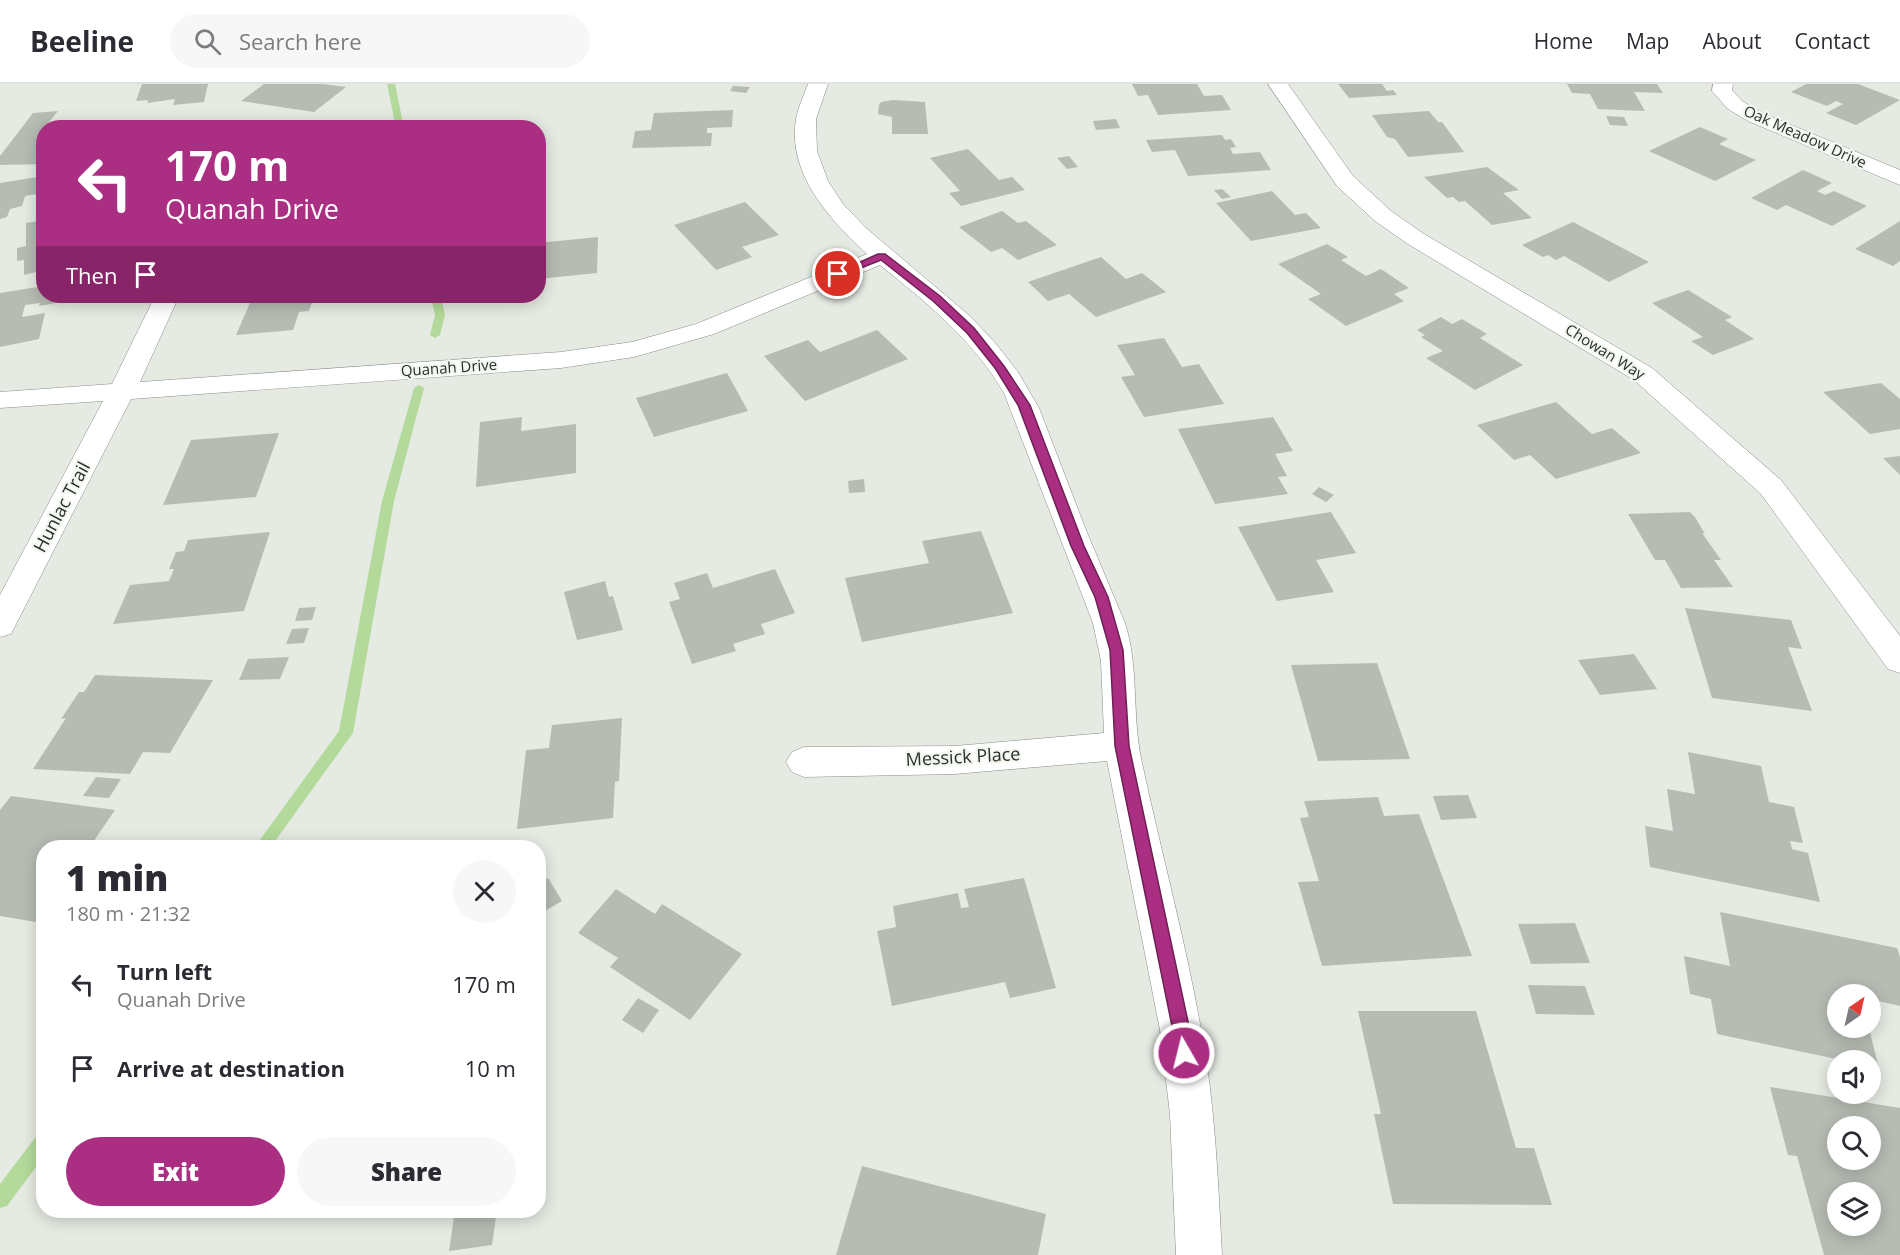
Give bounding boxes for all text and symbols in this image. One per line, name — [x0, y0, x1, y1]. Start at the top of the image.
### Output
search box — [170, 14, 590, 68]
text: Beeline — [30, 22, 134, 60]
icon: search — [191, 25, 224, 58]
text: Search here — [239, 26, 362, 56]
text: Home — [1534, 27, 1593, 55]
text: Map — [1626, 27, 1669, 55]
text: About — [1702, 27, 1762, 55]
text: Contact — [1795, 27, 1870, 55]
street label: Oak Meadow Drive — [1741, 100, 1870, 172]
text: 170 m — [165, 136, 289, 193]
icon: left — [66, 144, 144, 222]
text: Quanah Drive — [165, 190, 339, 227]
pin — [812, 248, 863, 299]
icon: arrive — [821, 257, 854, 290]
icon: arrive — [129, 258, 162, 291]
text: Then — [66, 260, 117, 290]
street label: Chowan Way — [1562, 319, 1650, 384]
street label: Quanah Drive — [400, 354, 498, 380]
street label: Hunlac Trail — [27, 457, 95, 556]
street label: Messick Place — [905, 741, 1021, 771]
text: 1 min — [66, 853, 168, 902]
button: close — [453, 860, 516, 923]
text: 180 m · 21:32 — [66, 900, 191, 927]
text: Turn left — [117, 956, 212, 986]
icon: left — [66, 968, 99, 1001]
text: 170 m — [452, 969, 516, 999]
north arrow — [1827, 984, 1881, 1038]
map controls — [1827, 984, 1881, 1236]
text: Quanah Drive — [117, 986, 246, 1013]
position arrow — [1152, 1021, 1216, 1085]
button: sound — [1827, 1050, 1881, 1104]
icon: arrive — [66, 1052, 99, 1085]
text: Arrive at destination — [117, 1053, 345, 1083]
text: 10 m — [465, 1053, 516, 1083]
button: search — [1827, 1116, 1881, 1170]
button: Exit — [66, 1137, 285, 1206]
button: Share — [297, 1137, 516, 1206]
button: layers — [1827, 1182, 1881, 1236]

